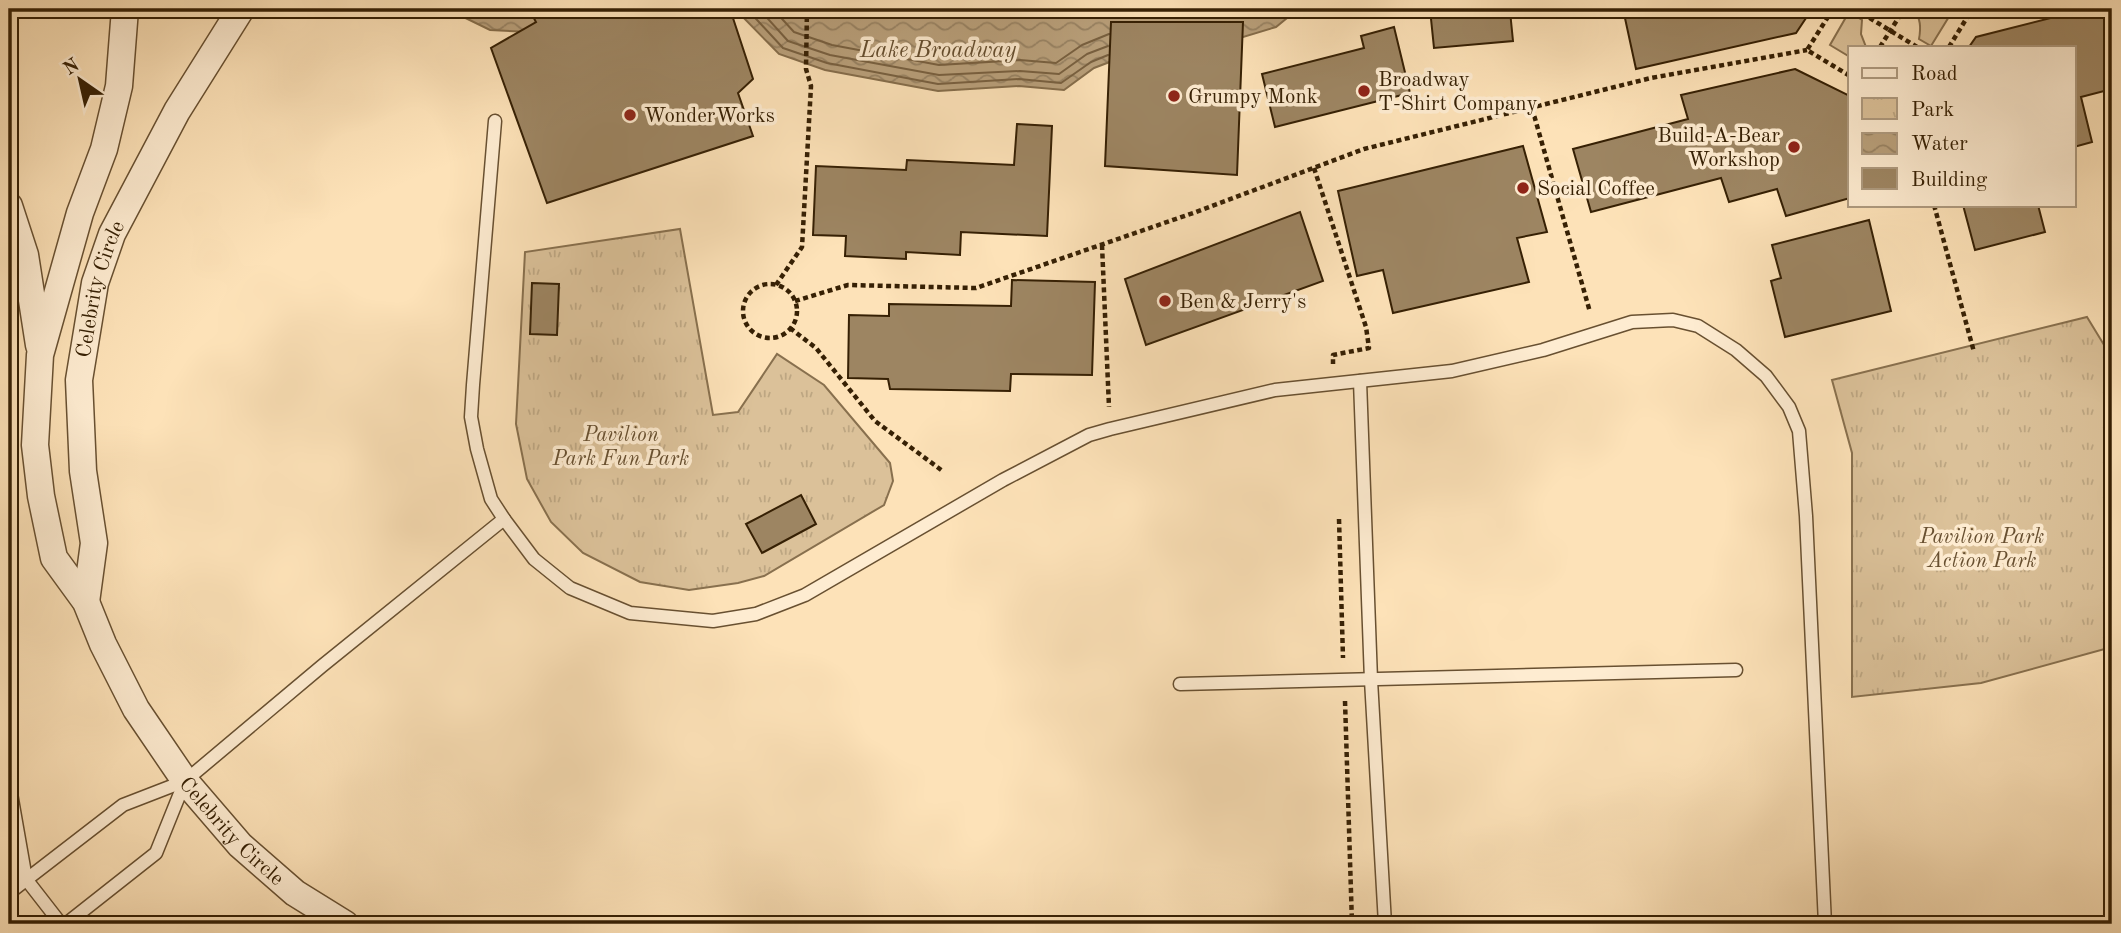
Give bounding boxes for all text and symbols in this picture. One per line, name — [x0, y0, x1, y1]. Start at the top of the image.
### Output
water label: Lake Broadway — [859, 39, 1017, 63]
north arrow — [46, 46, 116, 116]
legend — [1848, 46, 2076, 206]
text: N — [61, 56, 84, 80]
text: Road — [1911, 64, 1958, 85]
place label: Broadway T-Shirt Company — [1378, 70, 1538, 115]
marker: Broadway T-Shirt Company — [1356, 83, 1372, 99]
place label: Grumpy Monk — [1188, 87, 1318, 108]
marker: Grumpy Monk — [1166, 88, 1182, 104]
text: Park — [1911, 100, 1954, 121]
place label: WonderWorks — [644, 106, 775, 127]
marker: WonderWorks — [622, 107, 638, 123]
place label: Build-A-Bear Workshop — [1657, 126, 1780, 171]
text: Water — [1911, 134, 1968, 155]
marker: Build-A-Bear Workshop — [1786, 139, 1802, 155]
text: Building — [1911, 170, 1988, 191]
place label: Social Coffee — [1537, 179, 1655, 200]
marker: Social Coffee — [1515, 180, 1531, 196]
street label: Celebrity Circle — [74, 217, 129, 359]
place label: Ben & Jerry's — [1179, 292, 1306, 313]
marker: Ben & Jerry's — [1157, 293, 1173, 309]
park label: Pavilion Park Fun Park — [552, 425, 689, 470]
park label: Pavilion Park Action Park — [1919, 527, 2044, 572]
street label: Celebrity Circle — [175, 774, 287, 890]

